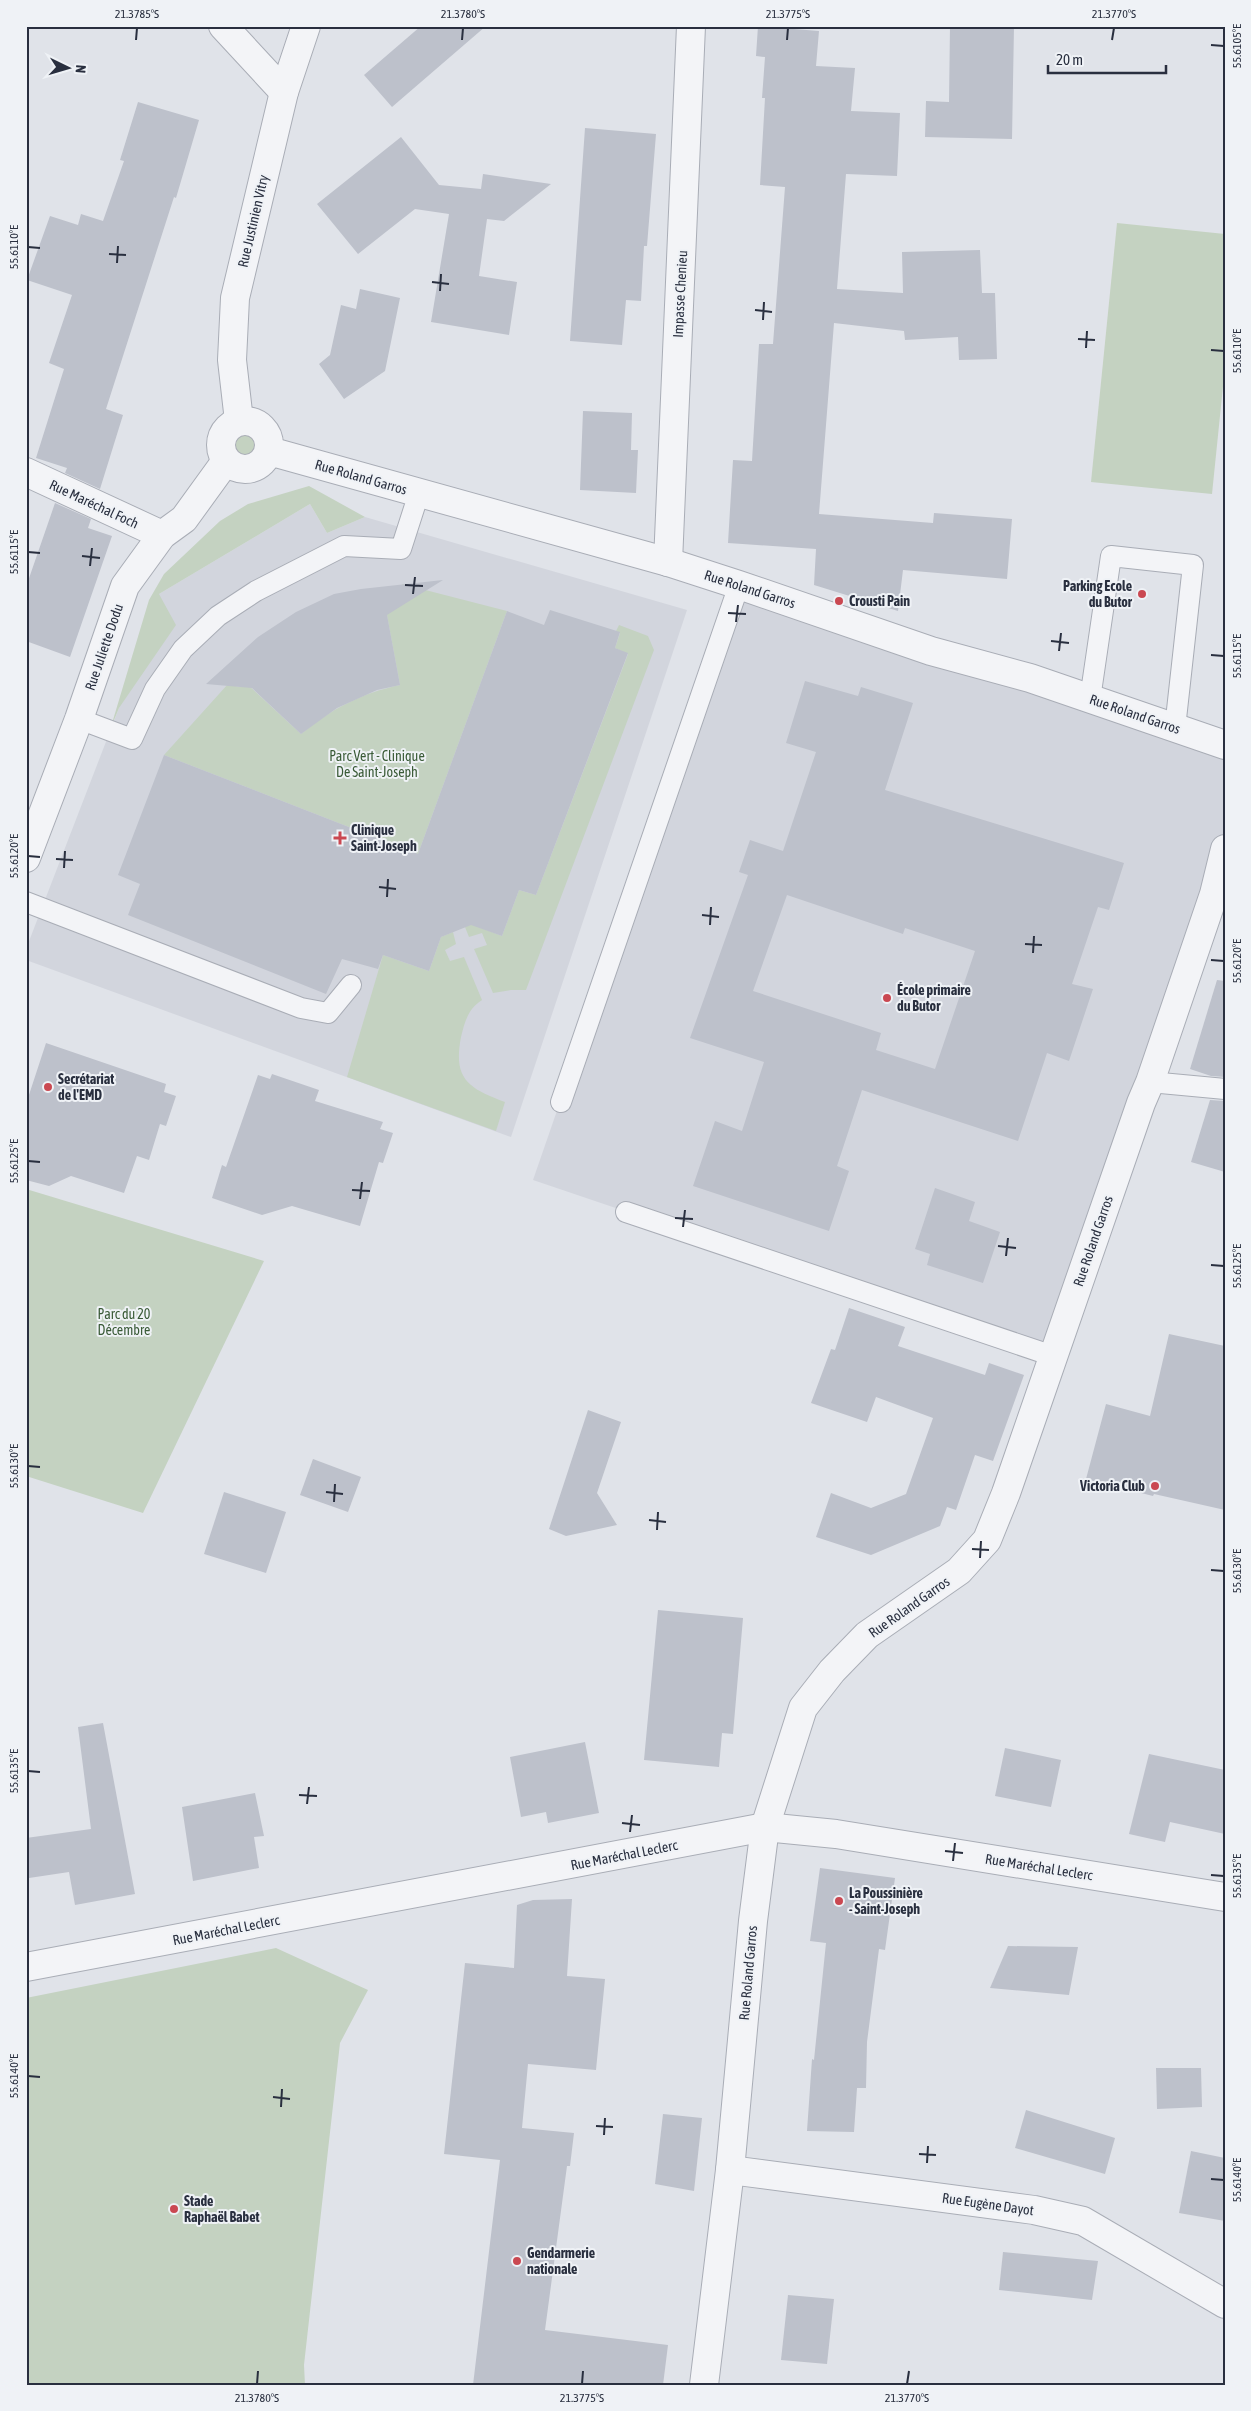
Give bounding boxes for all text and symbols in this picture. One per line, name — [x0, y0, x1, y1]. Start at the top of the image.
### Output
text: 21.3785°S — [115, 7, 159, 21]
text: 21.3780°S — [441, 7, 485, 21]
text: 21.3775°S — [766, 7, 810, 21]
text: 21.3770°S — [1092, 7, 1136, 21]
text: 55.6105°E — [1230, 24, 1244, 68]
north arrow — [42, 42, 92, 92]
scale bar — [1048, 42, 1166, 74]
text: 20 m — [1056, 51, 1083, 68]
text: N — [73, 64, 89, 74]
street label: Rue Justinien Vitry — [235, 173, 271, 269]
text: 55.6110°E — [7, 225, 21, 269]
street label: Impasse Chenieu — [670, 250, 690, 338]
text: 55.6110°E — [1230, 329, 1244, 373]
street label: Rue Roland Garros — [313, 456, 409, 498]
street label: Rue Maréchal Foch — [47, 476, 141, 532]
text: 55.6115°E — [7, 530, 21, 574]
street label: Rue Roland Garros — [702, 567, 798, 611]
place label: Parking Ecole du Butor — [1063, 578, 1133, 610]
marker: Parking Ecole du Butor — [1136, 588, 1148, 600]
place label: Crousti Pain — [849, 593, 910, 609]
marker: Crousti Pain — [833, 595, 845, 607]
street label: Rue Juliette Dodu — [82, 602, 126, 692]
text: 55.6115°E — [1230, 634, 1244, 678]
street label: Rue Roland Garros — [1088, 691, 1183, 737]
park label: Parc Vert - Clinique De Saint-Joseph — [329, 748, 425, 780]
place label: Clinique Saint-Joseph — [351, 822, 417, 854]
marker: Clinique Saint-Joseph — [333, 831, 347, 845]
text: 55.6120°E — [7, 834, 21, 878]
text: 55.6120°E — [1230, 939, 1244, 983]
place label: École primaire du Butor — [897, 982, 971, 1014]
marker: École primaire du Butor — [881, 992, 893, 1004]
place label: Secrétariat de l'EMD — [58, 1071, 114, 1103]
marker: Secrétariat de l'EMD — [42, 1081, 54, 1093]
text: 55.6125°E — [7, 1139, 21, 1183]
street label: Rue Roland Garros — [1070, 1193, 1116, 1288]
text: 55.6125°E — [1230, 1244, 1244, 1288]
park label: Parc du 20 Décembre — [98, 1306, 151, 1338]
text: 55.6130°E — [7, 1444, 21, 1488]
place label: Victoria Club — [1079, 1478, 1145, 1494]
marker: Victoria Club — [1149, 1480, 1161, 1492]
text: 55.6130°E — [1230, 1549, 1244, 1593]
street label: Rue Roland Garros — [866, 1573, 952, 1641]
text: 55.6135°E — [7, 1749, 21, 1793]
street label: Rue Maréchal Leclerc — [569, 1837, 680, 1873]
street label: Rue Maréchal Leclerc — [984, 1851, 1095, 1884]
text: 55.6135°E — [1230, 1854, 1244, 1898]
place label: La Poussinière - Saint-Joseph — [849, 1885, 923, 1917]
marker: La Poussinière - Saint-Joseph — [833, 1895, 845, 1907]
street label: Rue Maréchal Leclerc — [171, 1912, 282, 1948]
street label: Rue Roland Garros — [736, 1925, 760, 2021]
text: 55.6140°E — [7, 2054, 21, 2098]
text: 55.6140°E — [1230, 2158, 1244, 2202]
street label: Rue Eugène Dayot — [941, 2190, 1035, 2218]
place label: Stade Raphaël Babet — [184, 2193, 260, 2225]
marker: Stade Raphaël Babet — [168, 2203, 180, 2215]
place label: Gendarmerie nationale — [527, 2245, 595, 2277]
marker: Gendarmerie nationale — [511, 2255, 523, 2267]
text: 21.3780°S — [235, 2391, 279, 2405]
text: 21.3775°S — [560, 2391, 604, 2405]
text: 21.3770°S — [885, 2391, 929, 2405]

